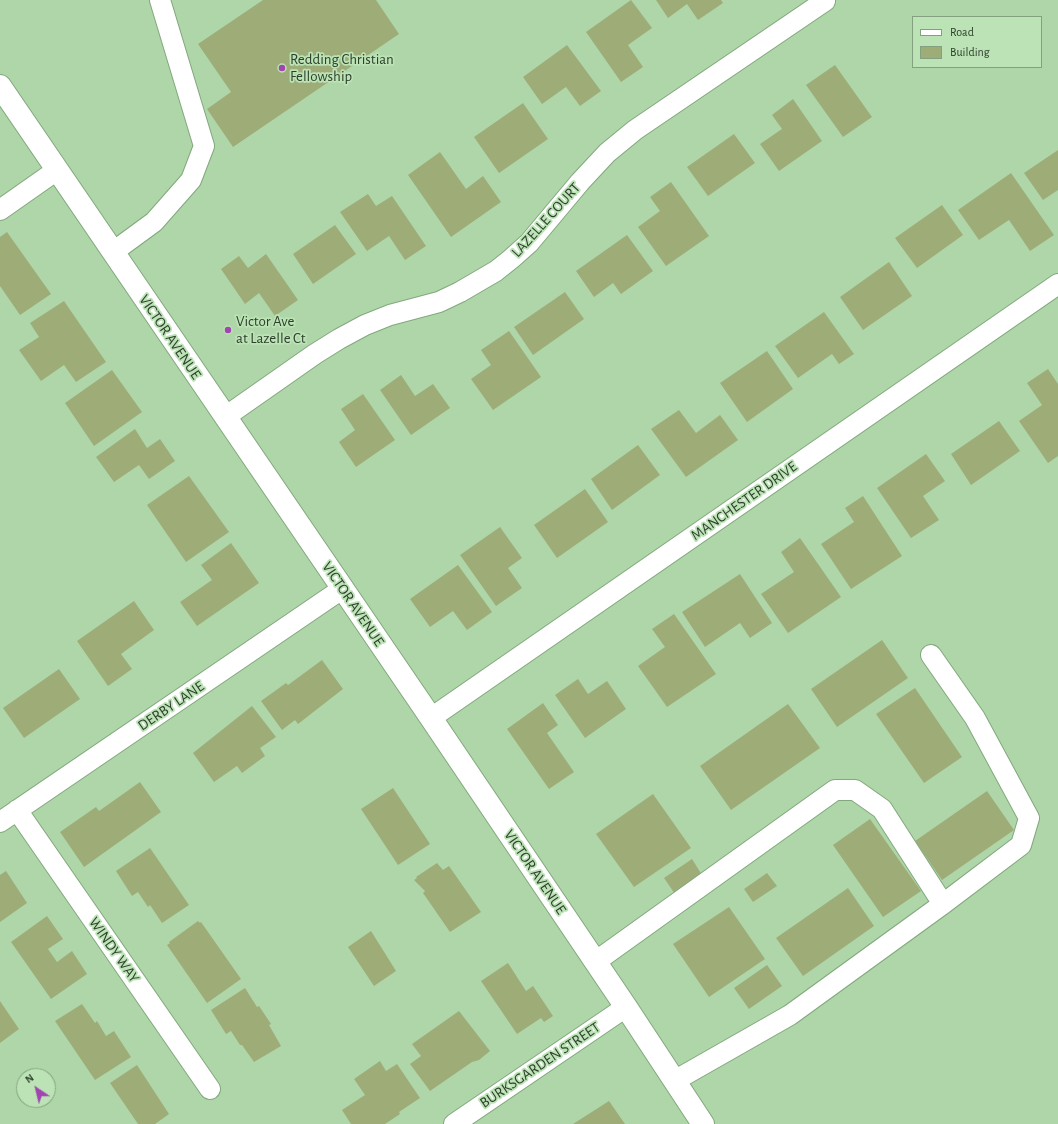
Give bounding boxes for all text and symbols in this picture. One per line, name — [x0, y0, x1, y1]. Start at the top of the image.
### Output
legend — [912, 16, 1042, 68]
text: Road — [950, 26, 974, 38]
text: Building — [950, 46, 990, 58]
place label: Redding Christian Fellowship — [290, 50, 394, 85]
marker: Redding Christian Fellowship — [277, 63, 287, 73]
street label: LAZELLE COURT — [508, 179, 584, 261]
street label: VICTOR AVENUE — [135, 291, 205, 383]
place label: Victor Ave at Lazelle Ct — [236, 312, 305, 347]
marker: Victor Ave at Lazelle Ct — [223, 325, 233, 335]
street label: MANCHESTER DRIVE — [687, 458, 801, 544]
street label: VICTOR AVENUE — [318, 558, 388, 650]
street label: DERBY LANE — [134, 677, 208, 735]
street label: VICTOR AVENUE — [500, 826, 570, 918]
street label: WINDY WAY — [85, 914, 143, 986]
street label: BURKSGARDEN STREET — [477, 1018, 603, 1112]
north arrow — [16, 1068, 56, 1108]
text: N — [23, 1072, 36, 1085]

